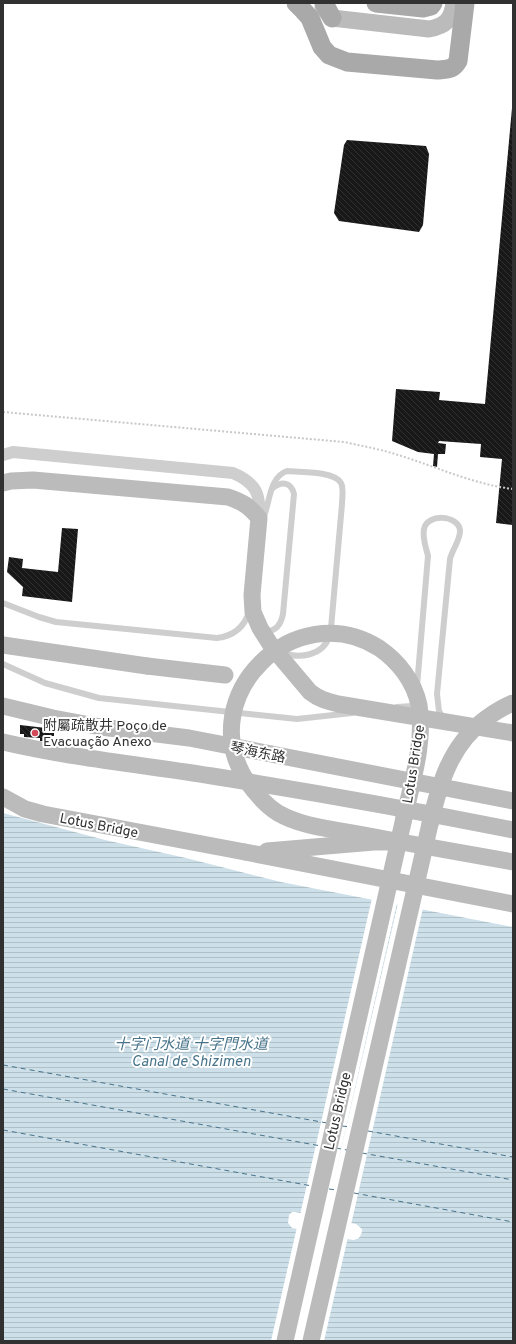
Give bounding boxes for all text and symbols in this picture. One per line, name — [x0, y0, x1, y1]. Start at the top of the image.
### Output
place label: 附屬疏散井 Poço de Evacuação Anexo — [43, 717, 167, 751]
street label: Lotus Bridge — [400, 724, 429, 805]
marker: 附屬疏散井 Poço de Evacuação Anexo — [30, 728, 40, 738]
street label: 琴海东路 — [229, 740, 287, 767]
street label: Lotus Bridge — [58, 811, 139, 842]
water label: 十字门水道 十字門水道 Canal de Shizimen — [114, 1036, 270, 1072]
street label: Lotus Bridge — [321, 1071, 356, 1152]

